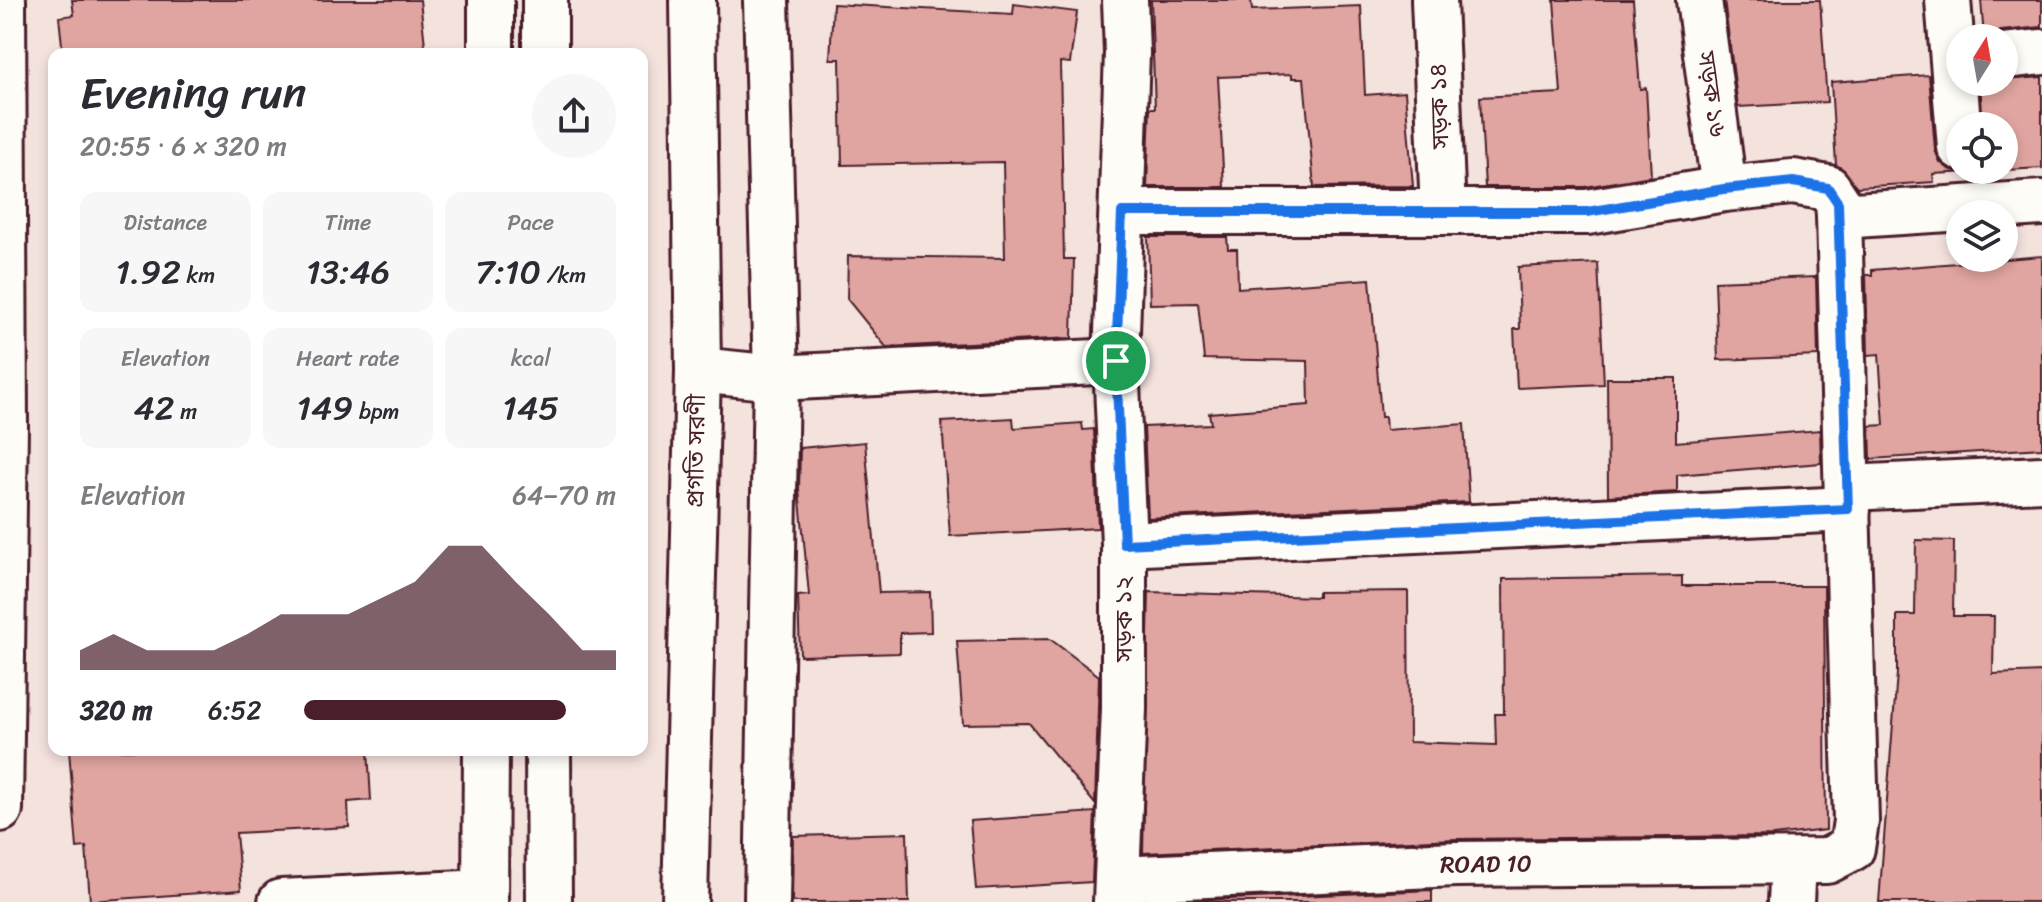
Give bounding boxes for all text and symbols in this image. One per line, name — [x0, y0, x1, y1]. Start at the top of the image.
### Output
north arrow — [1946, 24, 2018, 96]
map controls — [1946, 24, 2018, 272]
street label: সড়ক ১৬ — [1685, 47, 1739, 140]
text: Evening run — [80, 54, 306, 132]
street label: সড়ক ১৪ — [1417, 62, 1462, 151]
button: share — [532, 74, 616, 158]
button: locate — [1946, 112, 2018, 184]
text: 20:55 · 6 × 320 m — [80, 123, 287, 169]
button: layers — [1946, 200, 2018, 272]
text: Distance — [124, 203, 207, 242]
text: Time — [325, 203, 371, 242]
text: Pace — [507, 203, 554, 242]
text: 1.92 — [115, 242, 181, 302]
text: 13:46 — [306, 242, 390, 302]
text: 7:10 — [475, 242, 541, 302]
text: km — [181, 256, 215, 295]
text: /km — [541, 256, 586, 295]
pin — [1082, 327, 1150, 395]
text: Elevation — [121, 339, 210, 378]
text: Heart rate — [296, 339, 400, 378]
text: kcal — [511, 339, 551, 378]
icon: arrive — [1094, 339, 1138, 383]
text: 42 — [134, 378, 174, 438]
text: 149 — [296, 378, 353, 438]
text: 145 — [502, 378, 559, 438]
text: m — [174, 392, 197, 431]
text: bpm — [353, 392, 400, 431]
street label: প্রগতি সরণী — [674, 393, 718, 508]
text: Elevation — [80, 472, 185, 518]
text: 64–70 m — [512, 472, 616, 518]
street label: সড়ক ১২ — [1103, 576, 1145, 663]
text: 320 m — [80, 687, 152, 733]
text: 6:52 — [208, 687, 262, 733]
street label: ROAD 10 — [1440, 842, 1532, 886]

